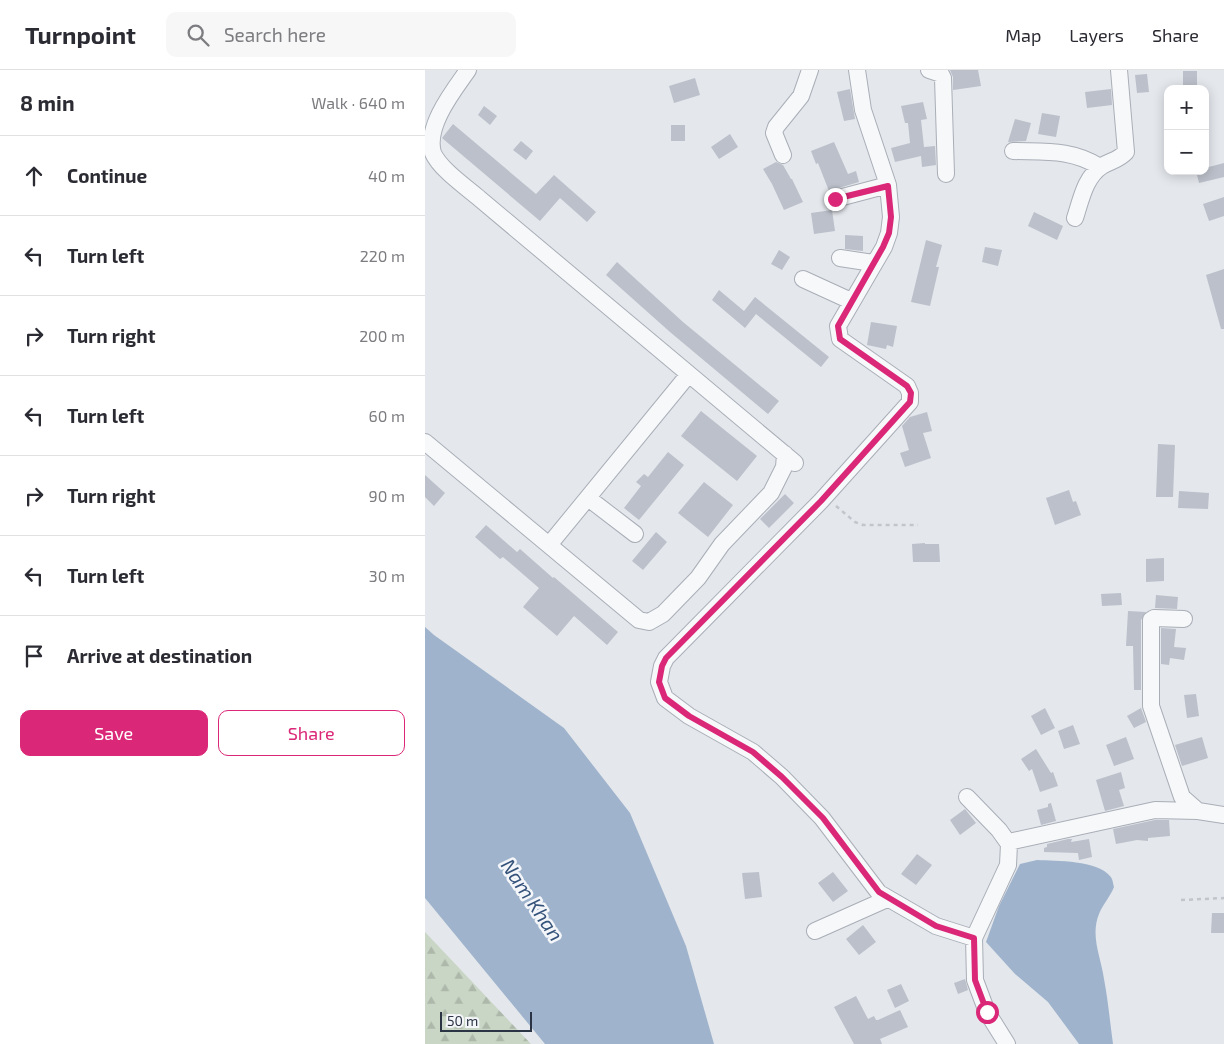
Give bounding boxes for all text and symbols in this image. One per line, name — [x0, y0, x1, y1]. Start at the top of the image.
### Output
search box — [166, 12, 516, 57]
text: Turnpoint — [25, 20, 136, 49]
icon: search — [184, 21, 212, 49]
text: Search here — [224, 23, 326, 46]
text: Map — [1005, 24, 1041, 46]
text: Layers — [1069, 24, 1124, 46]
text: Share — [1152, 24, 1199, 46]
map controls — [1164, 85, 1209, 175]
button: + — [1164, 85, 1209, 130]
text: 8 min — [20, 90, 75, 115]
text: Walk · 640 m — [311, 93, 405, 112]
button: − — [1164, 130, 1209, 175]
icon: ahead — [20, 162, 48, 190]
text: Continue — [67, 164, 147, 187]
text: 40 m — [368, 166, 405, 185]
route end — [824, 188, 847, 211]
icon: left — [20, 242, 48, 270]
text: Turn left — [67, 244, 144, 267]
text: 220 m — [360, 246, 405, 265]
icon: right — [20, 322, 48, 350]
text: Turn right — [67, 324, 155, 347]
text: 200 m — [359, 326, 405, 345]
icon: left — [20, 402, 48, 430]
text: Turn left — [67, 404, 144, 427]
text: 60 m — [369, 406, 405, 425]
icon: right — [20, 482, 48, 510]
text: Turn right — [67, 484, 155, 507]
text: 90 m — [369, 486, 405, 505]
icon: left — [20, 562, 48, 590]
text: Turn left — [67, 564, 144, 587]
text: 30 m — [369, 566, 405, 585]
icon: arrive — [20, 642, 48, 670]
text: Arrive at destination — [67, 644, 252, 667]
button: Save — [20, 710, 208, 756]
button: Share — [218, 710, 405, 756]
water label: Nam Khan — [497, 854, 569, 945]
route start — [976, 1001, 999, 1024]
scale bar — [440, 1009, 533, 1032]
text: 50 m — [447, 1012, 478, 1029]

